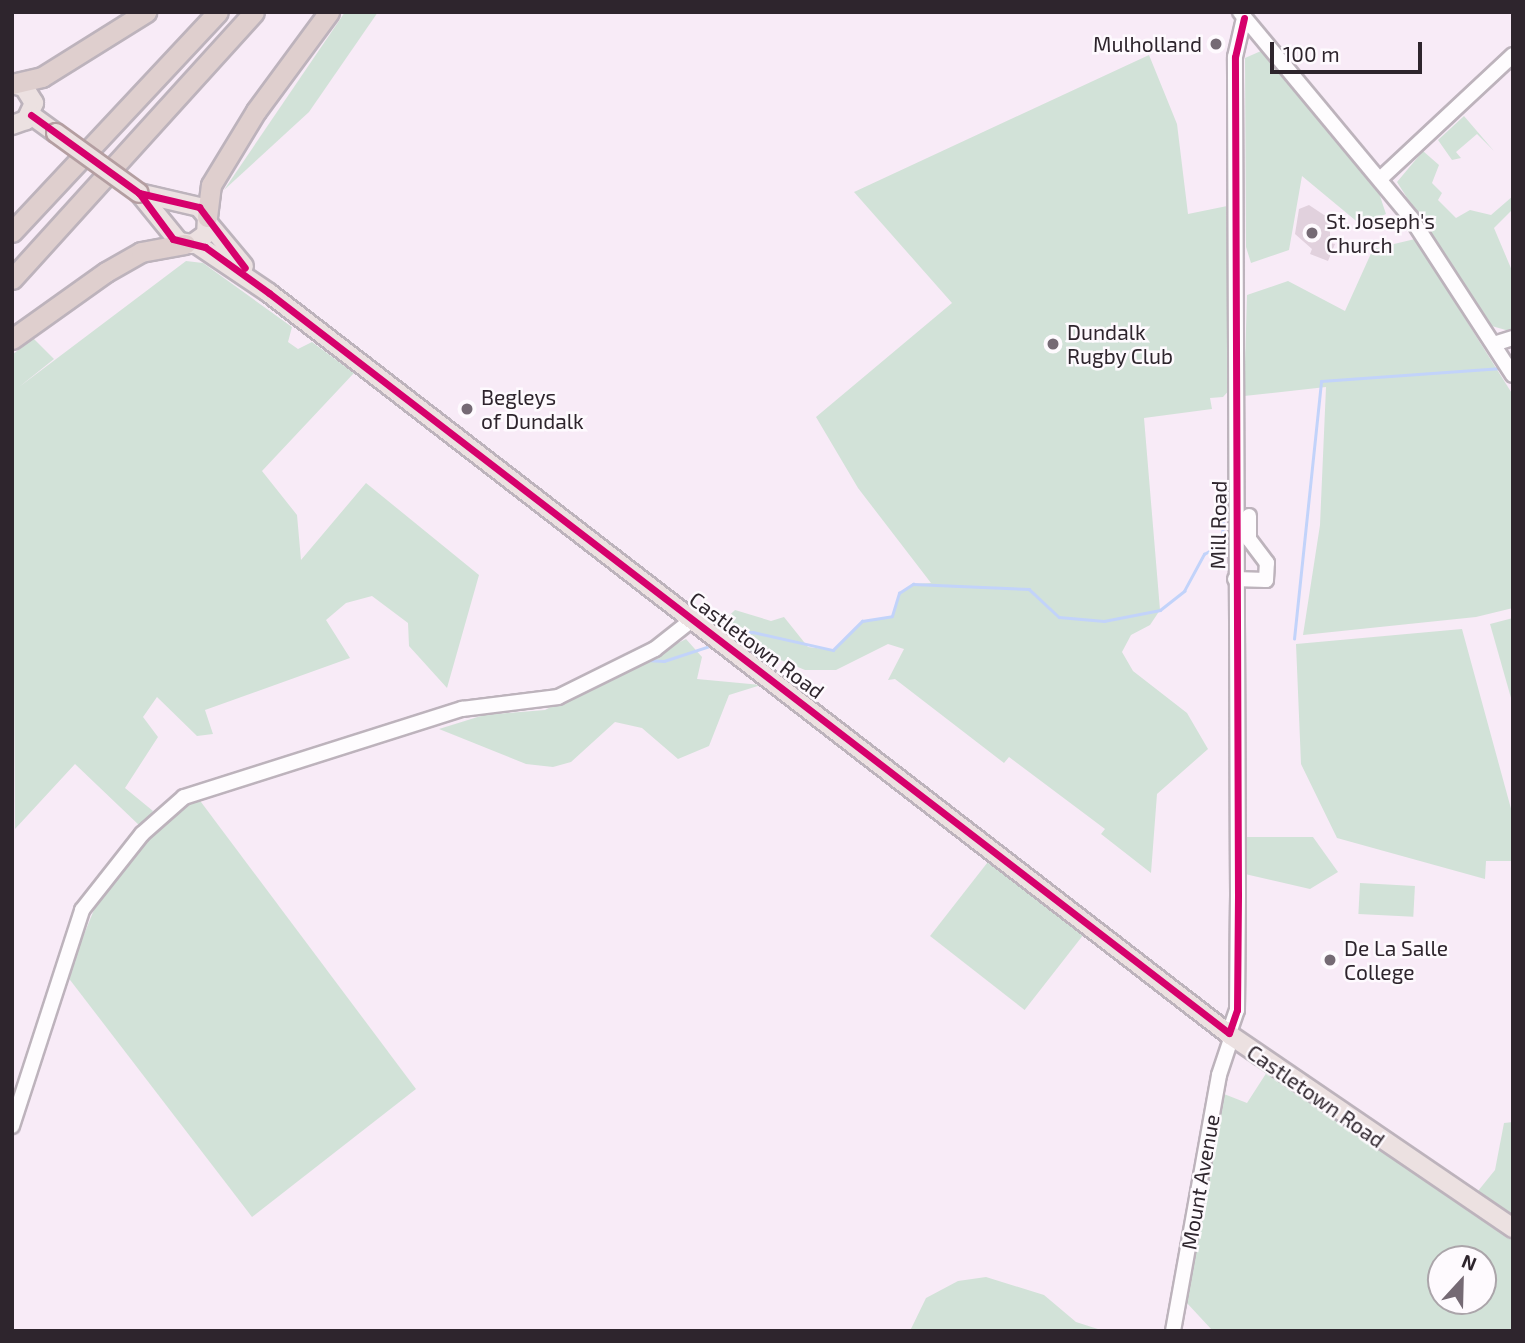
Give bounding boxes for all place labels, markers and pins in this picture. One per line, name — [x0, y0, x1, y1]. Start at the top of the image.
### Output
place label: Mulholland — [1093, 31, 1202, 57]
marker: Mulholland — [1208, 36, 1224, 52]
place label: St. Joseph's Church — [1326, 208, 1435, 258]
marker: St. Joseph's Church — [1304, 225, 1320, 241]
place label: Dundalk Rugby Club — [1067, 319, 1173, 369]
marker: Dundalk Rugby Club — [1045, 336, 1061, 352]
place label: Begleys of Dundalk — [481, 384, 584, 434]
marker: Begleys of Dundalk — [459, 401, 475, 417]
place label: De La Salle College — [1344, 935, 1448, 985]
marker: De La Salle College — [1322, 952, 1338, 968]

